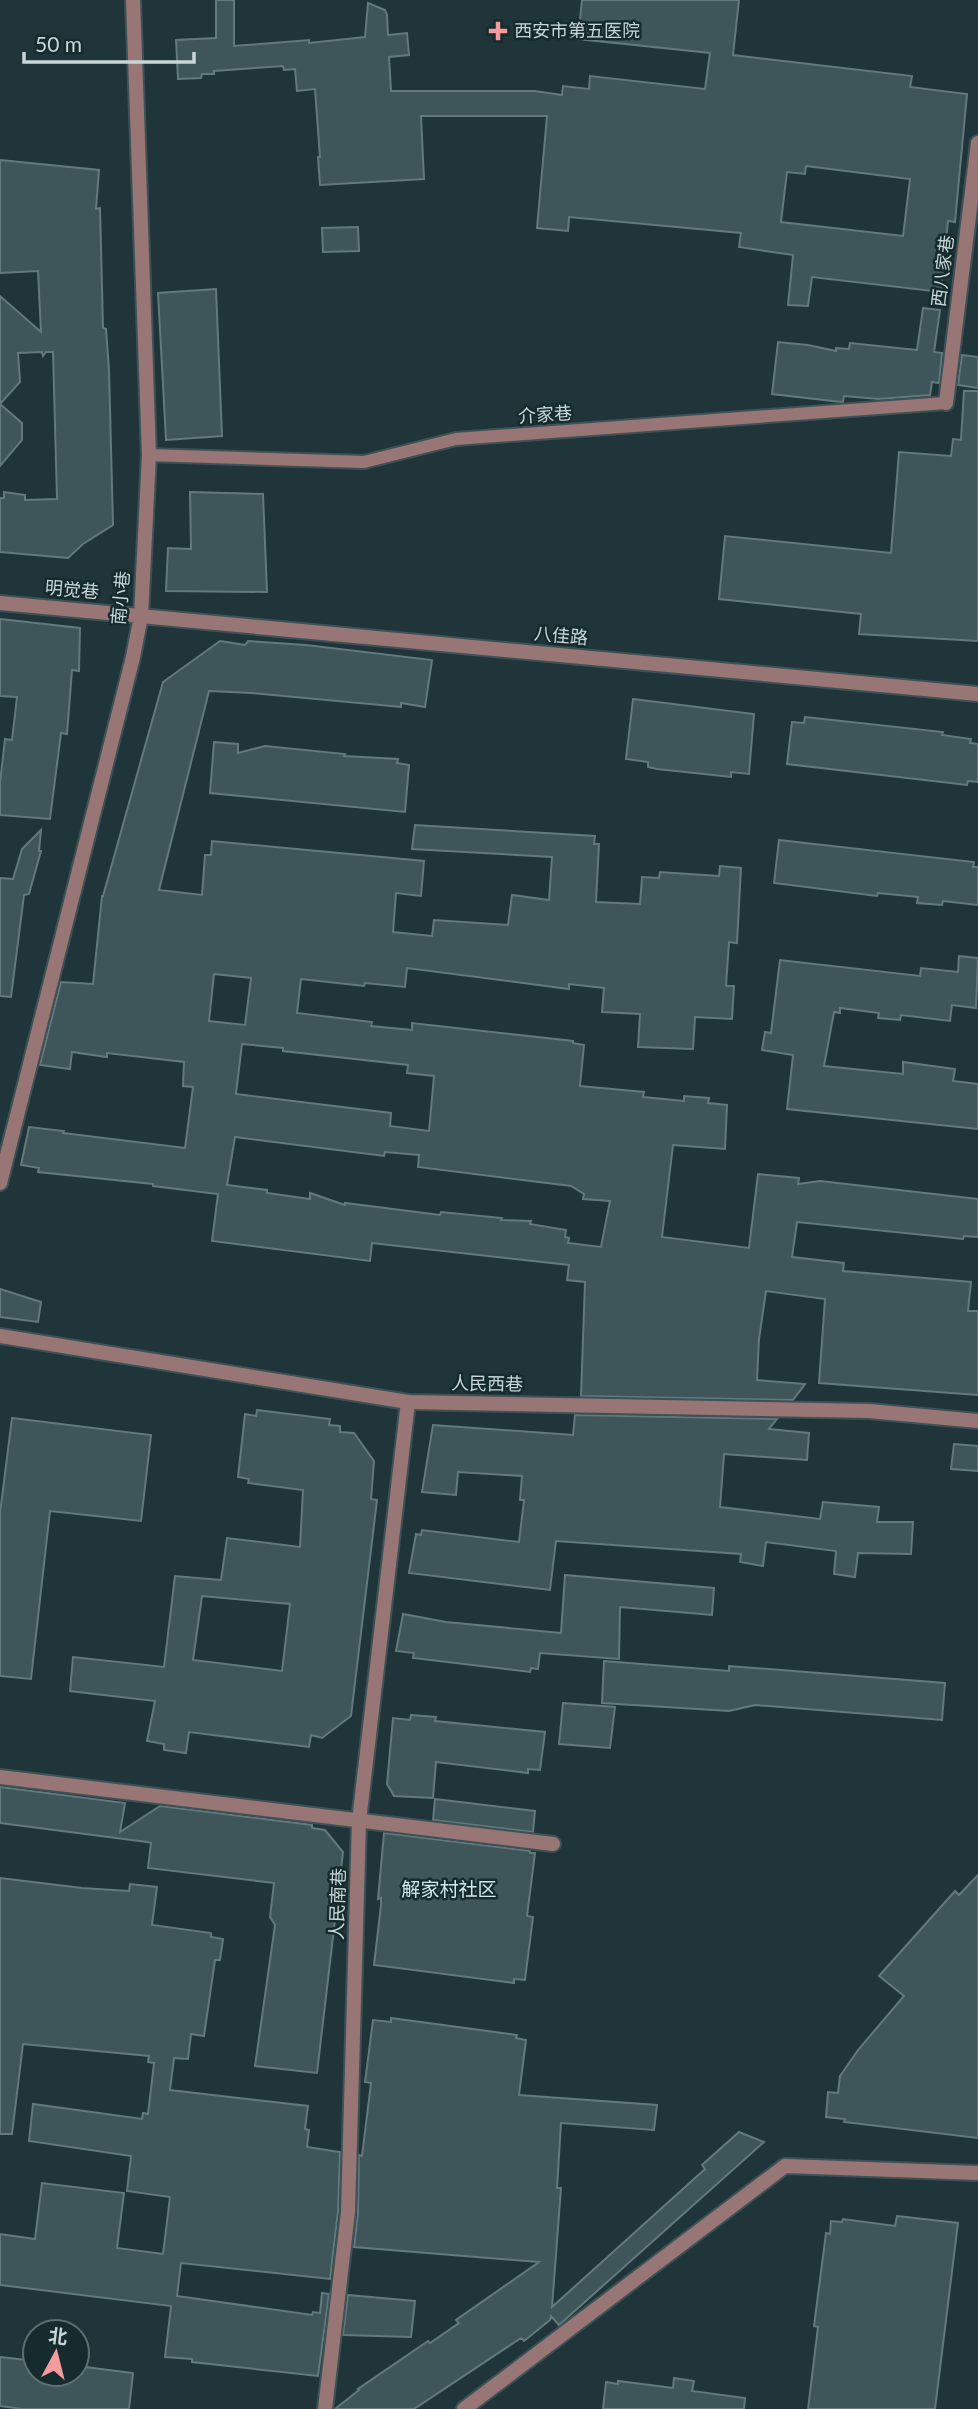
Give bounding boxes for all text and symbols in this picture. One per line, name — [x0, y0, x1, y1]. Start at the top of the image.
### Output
place label: 西安市第五医院 — [514, 19, 640, 41]
scale bar — [24, 21, 194, 65]
marker: 西安市第五医院 — [488, 21, 508, 41]
text: 50 m — [35, 31, 82, 56]
street label: 西八家巷 — [927, 234, 957, 308]
street label: 介家巷 — [517, 401, 573, 427]
street label: 南小巷 — [107, 570, 133, 626]
street label: 明觉巷 — [44, 576, 100, 602]
street label: 八佳路 — [533, 622, 589, 648]
street label: 人民西巷 — [451, 1371, 523, 1395]
street label: 人民南巷 — [325, 1868, 349, 1940]
district label: 解家村社区 — [401, 1877, 497, 1900]
north arrow — [21, 2318, 91, 2388]
text: 北 — [47, 2323, 69, 2348]

